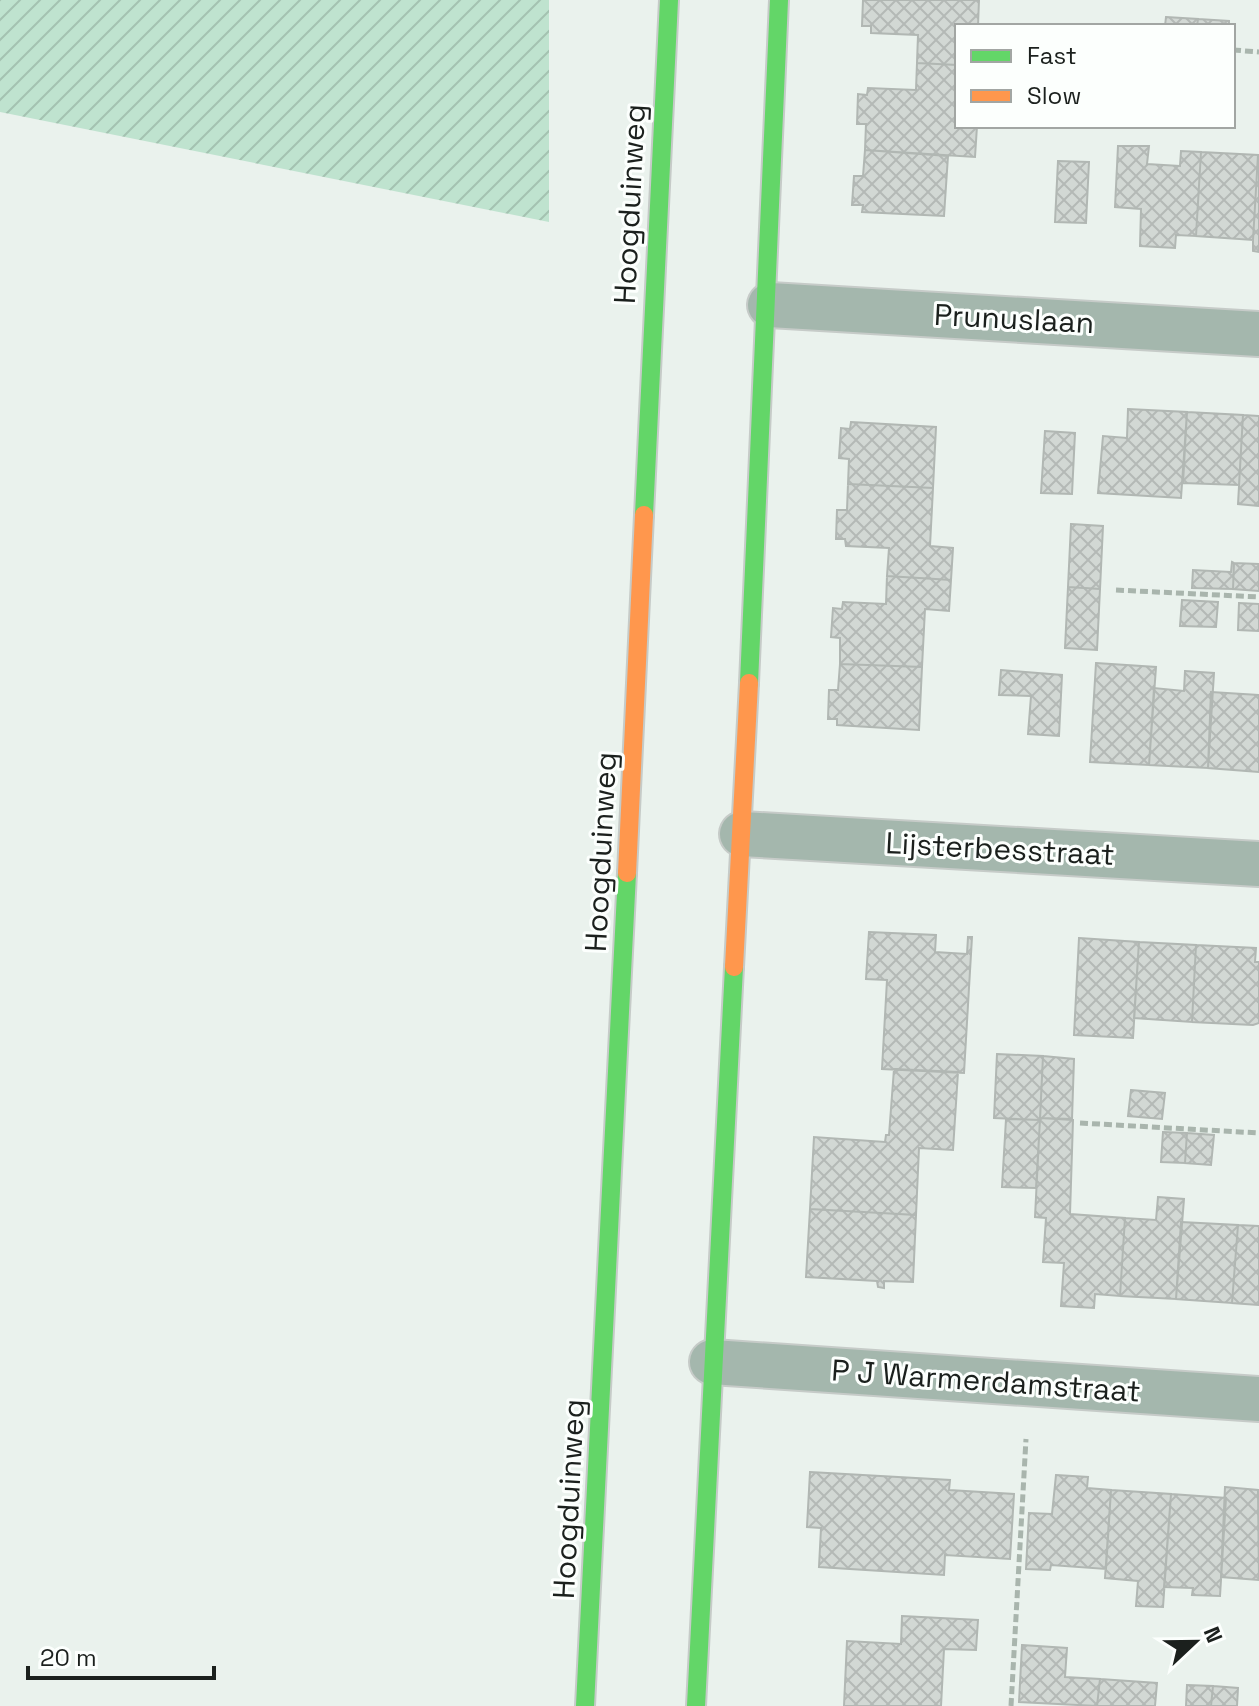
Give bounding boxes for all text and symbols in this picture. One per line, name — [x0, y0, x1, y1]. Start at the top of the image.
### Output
legend — [955, 24, 1235, 128]
text: Fast — [1027, 40, 1077, 71]
text: Slow — [1027, 80, 1081, 111]
street label: Hoogduinweg — [605, 103, 654, 305]
street label: Prunuslaan — [933, 295, 1095, 342]
street label: Hoogduinweg — [576, 751, 625, 953]
street label: Lijsterbesstraat — [885, 823, 1116, 874]
street label: P J Warmerdamstraat — [830, 1350, 1142, 1411]
street label: Hoogduinweg — [544, 1398, 593, 1600]
north arrow — [1155, 1602, 1235, 1682]
text: N — [1198, 1622, 1229, 1647]
scale bar — [28, 1630, 214, 1680]
text: 20 m — [40, 1642, 97, 1673]

